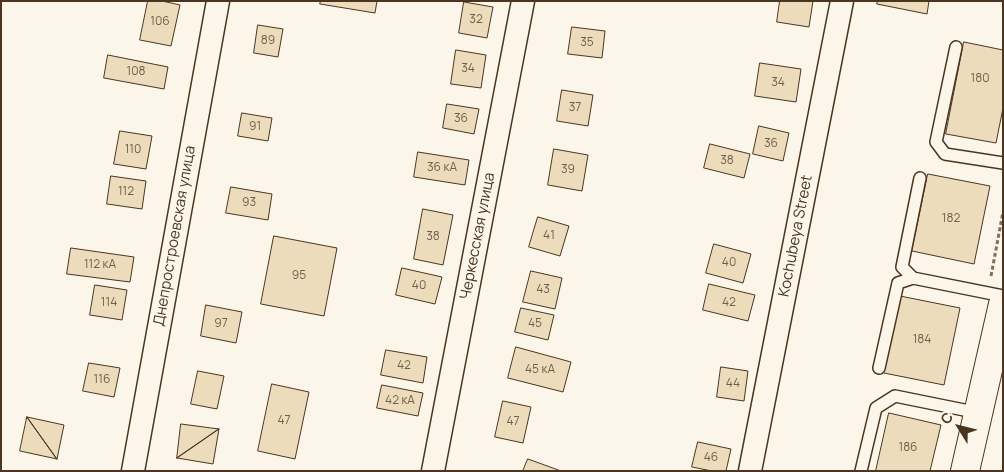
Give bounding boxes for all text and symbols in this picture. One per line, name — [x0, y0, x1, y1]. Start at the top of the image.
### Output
house number: 32 — [469, 13, 483, 27]
house number: 106 — [150, 15, 170, 29]
house number: 89 — [261, 34, 275, 48]
house number: 35 — [580, 36, 594, 50]
house number: 34 — [461, 62, 475, 76]
house number: 108 — [127, 65, 145, 79]
house number: 180 — [971, 72, 989, 86]
house number: 34 — [771, 76, 785, 90]
house number: 37 — [569, 101, 581, 115]
house number: 36 — [454, 112, 468, 126]
house number: 91 — [249, 120, 261, 134]
house number: 36 — [764, 137, 778, 151]
house number: 110 — [125, 143, 141, 157]
street label: Днепростроевская улица — [150, 144, 200, 328]
house number: 38 — [720, 154, 734, 168]
house number: 36 кА — [427, 161, 457, 175]
house number: 39 — [561, 163, 575, 177]
street label: Черкесская улица — [457, 171, 499, 301]
street label: Kochubeya Street — [775, 174, 817, 298]
house number: 112 — [118, 185, 134, 199]
house number: 93 — [242, 196, 256, 210]
house number: 182 — [942, 212, 960, 226]
house number: 41 — [543, 229, 555, 243]
house number: 38 — [426, 230, 440, 244]
house number: 40 — [722, 256, 736, 270]
house number: 112 кА — [84, 258, 116, 272]
house number: 95 — [292, 269, 306, 283]
house number: 40 — [412, 279, 426, 293]
house number: 43 — [536, 283, 550, 297]
house number: 114 — [101, 296, 117, 310]
house number: 42 — [722, 296, 736, 310]
house number: 97 — [214, 317, 228, 331]
house number: 45 — [528, 317, 542, 331]
house number: 184 — [913, 333, 931, 347]
house number: 42 — [397, 359, 411, 373]
house number: 45 кА — [525, 363, 555, 377]
house number: 116 — [94, 373, 110, 387]
house number: 44 — [726, 377, 740, 391]
house number: 42 кА — [385, 394, 415, 408]
north arrow — [934, 402, 984, 452]
text: С — [936, 408, 957, 428]
house number: 47 — [277, 414, 291, 428]
house number: 47 — [506, 415, 520, 429]
house number: 186 — [898, 441, 918, 455]
house number: 46 — [704, 451, 718, 465]

